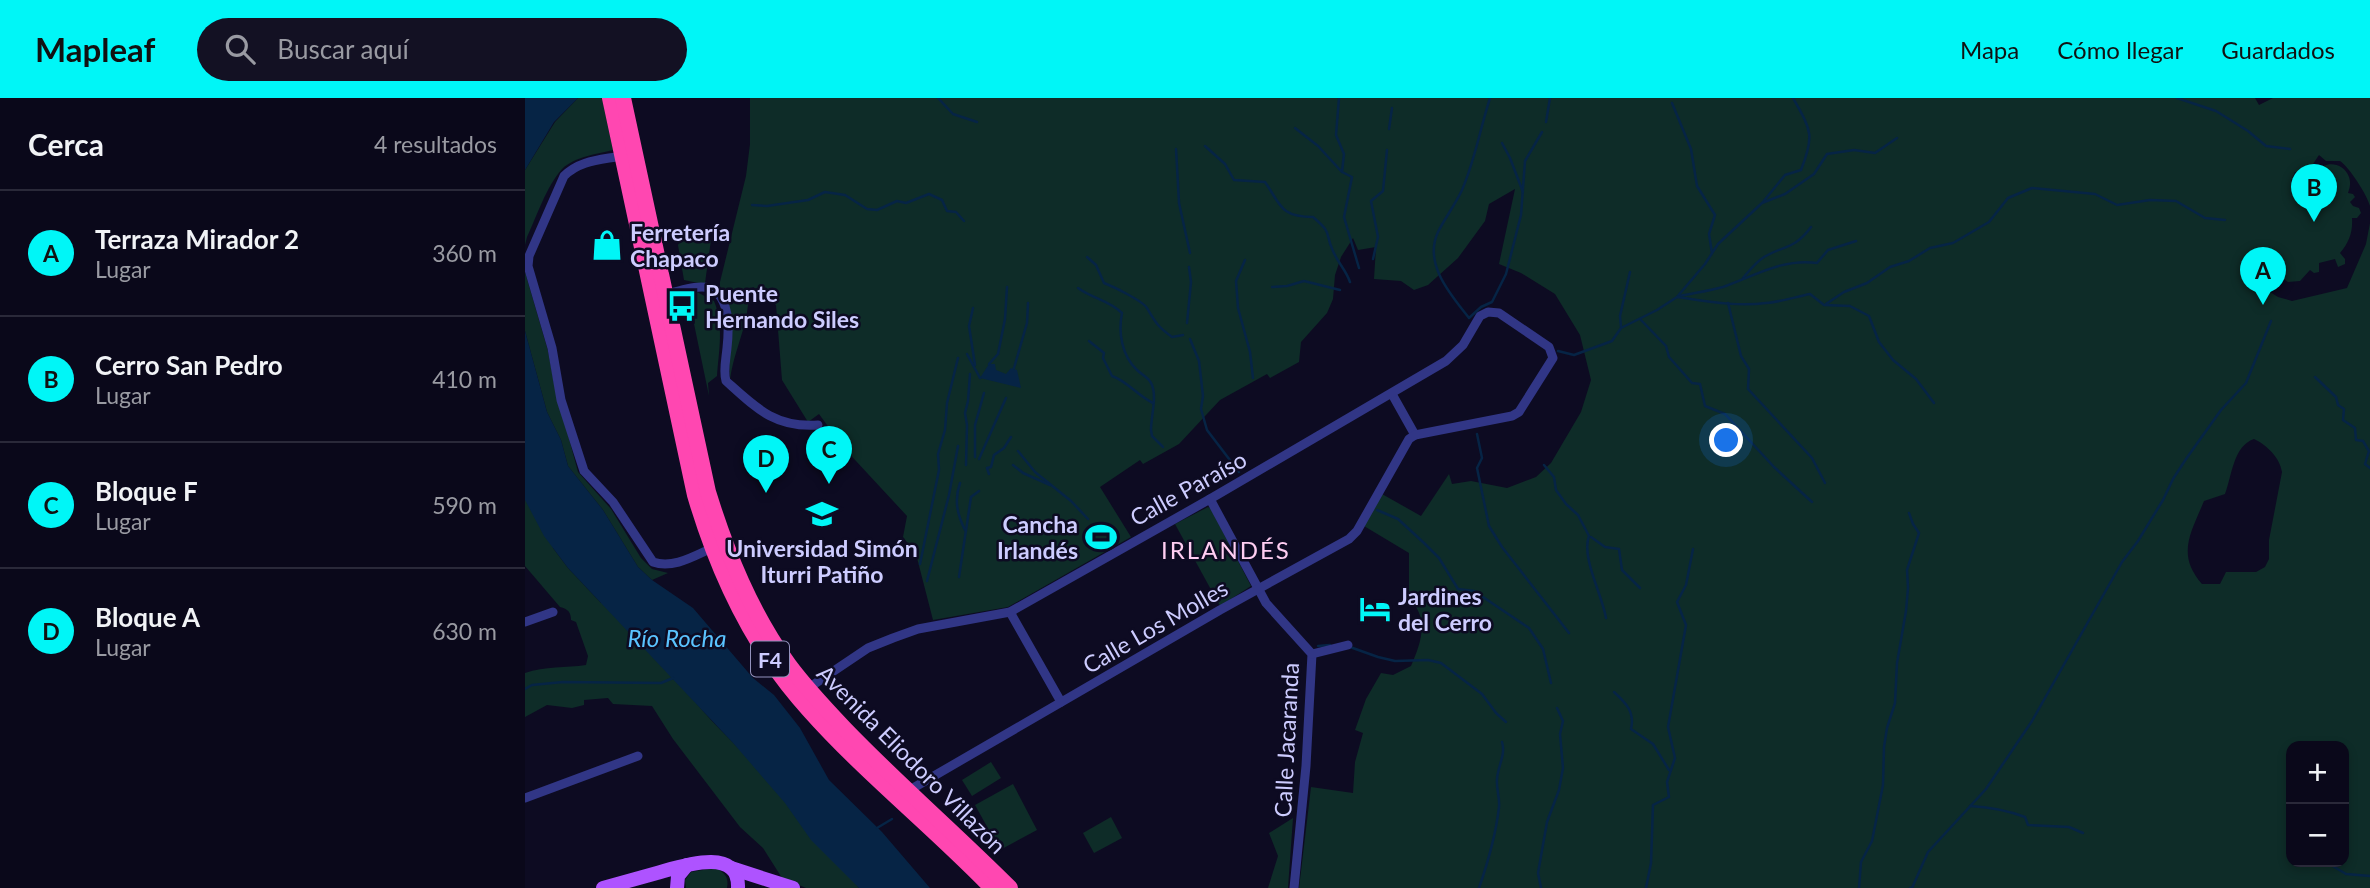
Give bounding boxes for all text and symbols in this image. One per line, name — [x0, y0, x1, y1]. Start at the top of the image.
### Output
search box — [197, 18, 687, 81]
text: Mapleaf — [35, 29, 155, 69]
icon: search — [221, 30, 259, 68]
text: Buscar aquí — [277, 33, 409, 65]
text: Mapa — [1960, 35, 2019, 64]
text: Cómo llegar — [2057, 35, 2183, 64]
text: Guardados — [2221, 35, 2335, 64]
text: Cerca — [28, 126, 104, 162]
text: 4 resultados — [374, 130, 497, 158]
pin: B — [2291, 164, 2337, 222]
place label: Ferretería Chapaco — [630, 218, 730, 272]
text: Terraza Mirador 2 — [95, 223, 299, 255]
shop icon: Ferretería Chapaco — [590, 228, 624, 262]
text: A — [43, 239, 59, 267]
text: 360 m — [432, 239, 497, 267]
pin: A — [2240, 247, 2286, 305]
text: Lugar — [95, 255, 151, 283]
place label: Puente Hernando Siles — [705, 279, 859, 333]
bus stop icon: Puente Hernando Siles — [665, 289, 699, 323]
text: Cerro San Pedro — [95, 349, 283, 381]
text: B — [43, 365, 59, 393]
text: 410 m — [432, 365, 497, 393]
text: Lugar — [95, 381, 151, 409]
your location — [1709, 423, 1743, 457]
pin: C — [806, 426, 852, 484]
pin: D — [743, 435, 789, 493]
street label: Calle Paraíso — [1125, 445, 1251, 531]
text: Bloque F — [95, 475, 198, 507]
text: C — [43, 491, 59, 519]
text: 590 m — [432, 491, 497, 519]
school or university icon: Universidad Simón Iturri Patiño — [805, 497, 839, 531]
text: Lugar — [95, 507, 151, 535]
place label: Cancha Irlandés — [997, 510, 1078, 564]
sports icon: Cancha Irlandés — [1084, 520, 1118, 554]
place label: Universidad Simón Iturri Patiño — [726, 534, 918, 588]
district label: IRLANDÉS — [1161, 535, 1291, 564]
street label: Calle Los Molles — [1078, 573, 1232, 679]
place label: Jardines del Cerro — [1398, 582, 1492, 636]
hotel icon: Jardines del Cerro — [1358, 592, 1392, 626]
text: Bloque A — [95, 601, 200, 633]
text: D — [42, 617, 60, 645]
text: 630 m — [432, 617, 497, 645]
water label: Río Rocha — [627, 623, 727, 652]
text: Lugar — [95, 633, 151, 661]
road number: F4 — [751, 642, 789, 676]
street label: Avenida Eliodoro Villazón — [812, 659, 1012, 859]
street label: Calle Jacaranda — [1268, 662, 1304, 818]
map controls — [2286, 741, 2349, 867]
button: + — [2286, 741, 2349, 804]
button: − — [2286, 804, 2349, 867]

